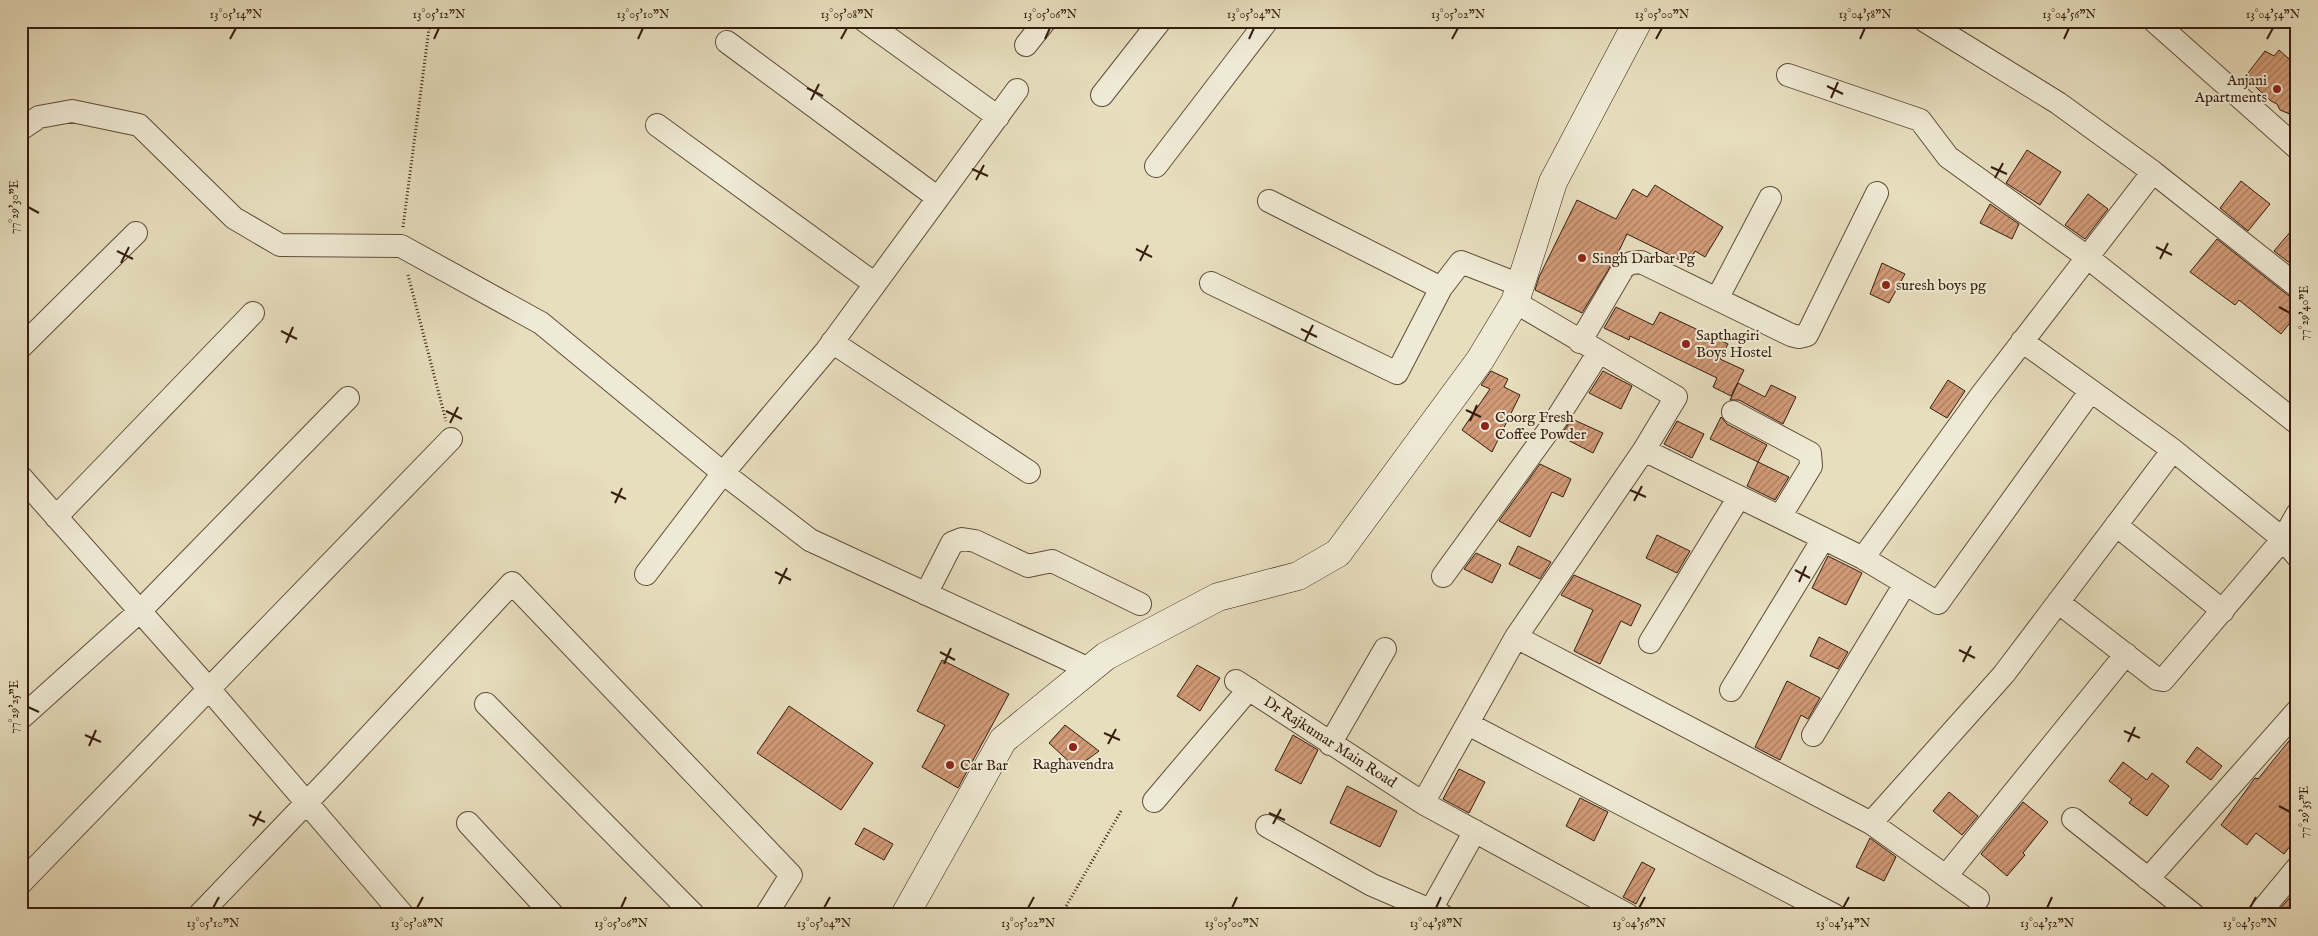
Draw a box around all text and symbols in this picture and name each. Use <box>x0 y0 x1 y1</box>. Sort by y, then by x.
text: 13°05'14"N <box>209 7 263 22</box>
text: 13°05'12"N <box>413 7 466 22</box>
text: 13°05'10"N <box>617 7 670 22</box>
text: 13°05'08"N <box>820 7 874 22</box>
text: 13°05'06"N <box>1023 7 1077 22</box>
text: 13°05'04"N <box>1227 7 1282 22</box>
text: 13°05'02"N <box>1431 7 1486 22</box>
text: 13°05'00"N <box>1635 7 1690 22</box>
text: 13°04'58"N <box>1838 7 1892 22</box>
text: 13°04'56"N <box>2042 7 2096 22</box>
text: 13°04'54"N <box>2246 7 2301 22</box>
place label: Anjani Apartments <box>2194 71 2267 107</box>
marker: Anjani Apartments <box>2271 83 2283 95</box>
text: 77°29'30"E <box>7 180 22 234</box>
place label: Singh Darbar Pg <box>1592 249 1696 268</box>
marker: Singh Darbar Pg <box>1576 252 1588 264</box>
place label: suresh boys pg <box>1896 276 1987 295</box>
marker: suresh boys pg <box>1880 279 1892 291</box>
text: 77°29'40"E <box>2297 285 2312 341</box>
place label: Sapthagiri Boys Hostel <box>1696 326 1773 362</box>
marker: Sapthagiri Boys Hostel <box>1680 338 1692 350</box>
place label: Coorg Fresh Coffee Powder <box>1495 408 1587 444</box>
marker: Coorg Fresh Coffee Powder <box>1479 420 1491 432</box>
text: 77°29'25"E <box>7 680 22 734</box>
street label: Dr Rajkumar Main Road <box>1260 692 1401 793</box>
marker: Raghavendra <box>1067 741 1079 753</box>
place label: Raghavendra <box>1032 755 1114 774</box>
place label: Car Bar <box>960 756 1008 775</box>
marker: Car Bar <box>944 759 956 771</box>
text: 77°29'35"E <box>2297 786 2312 838</box>
text: 13°05'10"N <box>187 916 240 931</box>
text: 13°05'08"N <box>390 916 444 931</box>
text: 13°05'06"N <box>594 916 648 931</box>
text: 13°05'04"N <box>797 916 852 931</box>
text: 13°05'02"N <box>1001 916 1056 931</box>
text: 13°05'00"N <box>1205 916 1260 931</box>
text: 13°04'58"N <box>1409 916 1463 931</box>
text: 13°04'56"N <box>1612 916 1666 931</box>
text: 13°04'54"N <box>1816 916 1871 931</box>
text: 13°04'52"N <box>2020 916 2075 931</box>
text: 13°04'50"N <box>2223 916 2278 931</box>

